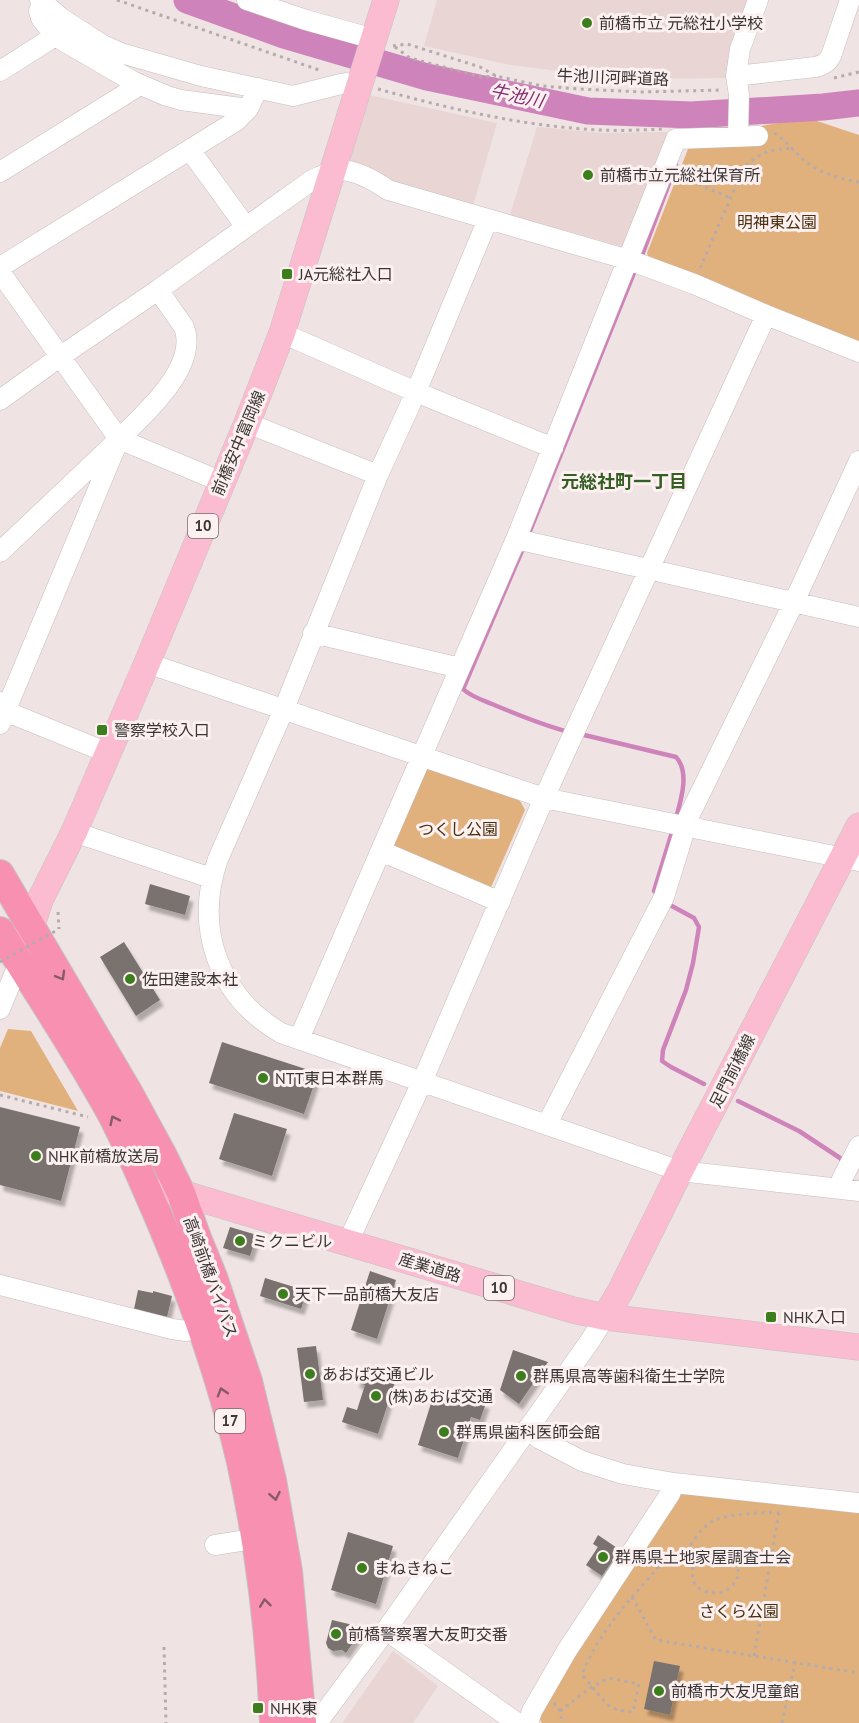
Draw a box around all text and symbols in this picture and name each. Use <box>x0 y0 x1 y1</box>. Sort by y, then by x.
place label: 前橋市立 元総社小学校 <box>599 13 763 33</box>
marker: 前橋市立 元総社小学校 <box>580 16 594 30</box>
street label: 牛池川河畔道路 <box>557 65 669 89</box>
water label: 牛池川 <box>488 79 548 113</box>
place label: 前橋市立元総社保育所 <box>600 165 760 185</box>
marker: 前橋市立元総社保育所 <box>581 168 595 182</box>
park label: 明神東公園 <box>737 212 817 232</box>
place label: JA元総社入口 <box>298 264 393 284</box>
marker: JA元総社入口 <box>280 267 294 281</box>
street label: 前橋安中富岡線 <box>207 388 269 498</box>
district label: 元総社町一丁目 <box>561 470 687 493</box>
road number: 10 <box>188 514 218 538</box>
place label: 警察学校入口 <box>114 720 210 740</box>
marker: 警察学校入口 <box>95 723 109 737</box>
park label: つくし公園 <box>418 819 498 839</box>
place label: 佐田建設本社 <box>142 969 238 989</box>
one-way arrow <box>53 970 65 980</box>
marker: 佐田建設本社 <box>123 972 137 986</box>
street label: 足門前橋線 <box>705 1031 759 1111</box>
place label: NTT東日本群馬 <box>275 1068 384 1088</box>
marker: NTT東日本群馬 <box>256 1071 270 1085</box>
one-way arrow <box>110 1116 121 1127</box>
place label: NHK前橋放送局 <box>48 1146 159 1166</box>
marker: NHK前橋放送局 <box>29 1149 43 1163</box>
street label: 高崎前橋バイパス <box>180 1214 242 1340</box>
place label: ミクニビル <box>252 1231 332 1251</box>
marker: ミクニビル <box>233 1234 247 1248</box>
street label: 産業道路 <box>396 1248 464 1286</box>
road number: 10 <box>484 1276 514 1300</box>
place label: 天下一品前橋大友店 <box>295 1284 439 1304</box>
marker: 天下一品前橋大友店 <box>276 1287 290 1301</box>
place label: NHK入口 <box>783 1307 846 1327</box>
marker: NHK入口 <box>764 1310 778 1324</box>
place label: あおば交通ビル <box>322 1364 434 1384</box>
place label: 群馬県高等歯科衛生士学院 <box>533 1366 725 1386</box>
marker: あおば交通ビル <box>303 1367 317 1381</box>
marker: 群馬県高等歯科衛生士学院 <box>514 1369 528 1383</box>
place label: (株)あおば交通 <box>388 1386 493 1406</box>
one-way arrow <box>217 1387 229 1398</box>
marker: (株)あおば交通 <box>369 1389 383 1403</box>
road number: 17 <box>215 1409 245 1433</box>
place label: 群馬県歯科医師会館 <box>456 1422 600 1442</box>
marker: 群馬県歯科医師会館 <box>437 1425 451 1439</box>
one-way arrow <box>268 1490 281 1500</box>
place label: 群馬県土地家屋調査士会 <box>615 1547 791 1567</box>
marker: 群馬県土地家屋調査士会 <box>596 1550 610 1564</box>
place label: まねきねこ <box>374 1558 454 1578</box>
marker: まねきねこ <box>355 1561 369 1575</box>
one-way arrow <box>259 1598 272 1608</box>
park label: さくら公園 <box>699 1601 779 1621</box>
place label: 前橋警察署大友町交番 <box>348 1624 508 1644</box>
marker: 前橋警察署大友町交番 <box>329 1627 343 1641</box>
place label: 前橋市大友児童館 <box>671 1681 799 1701</box>
marker: 前橋市大友児童館 <box>652 1684 666 1698</box>
place label: NHK東 <box>270 1698 317 1718</box>
marker: NHK東 <box>251 1701 265 1715</box>

